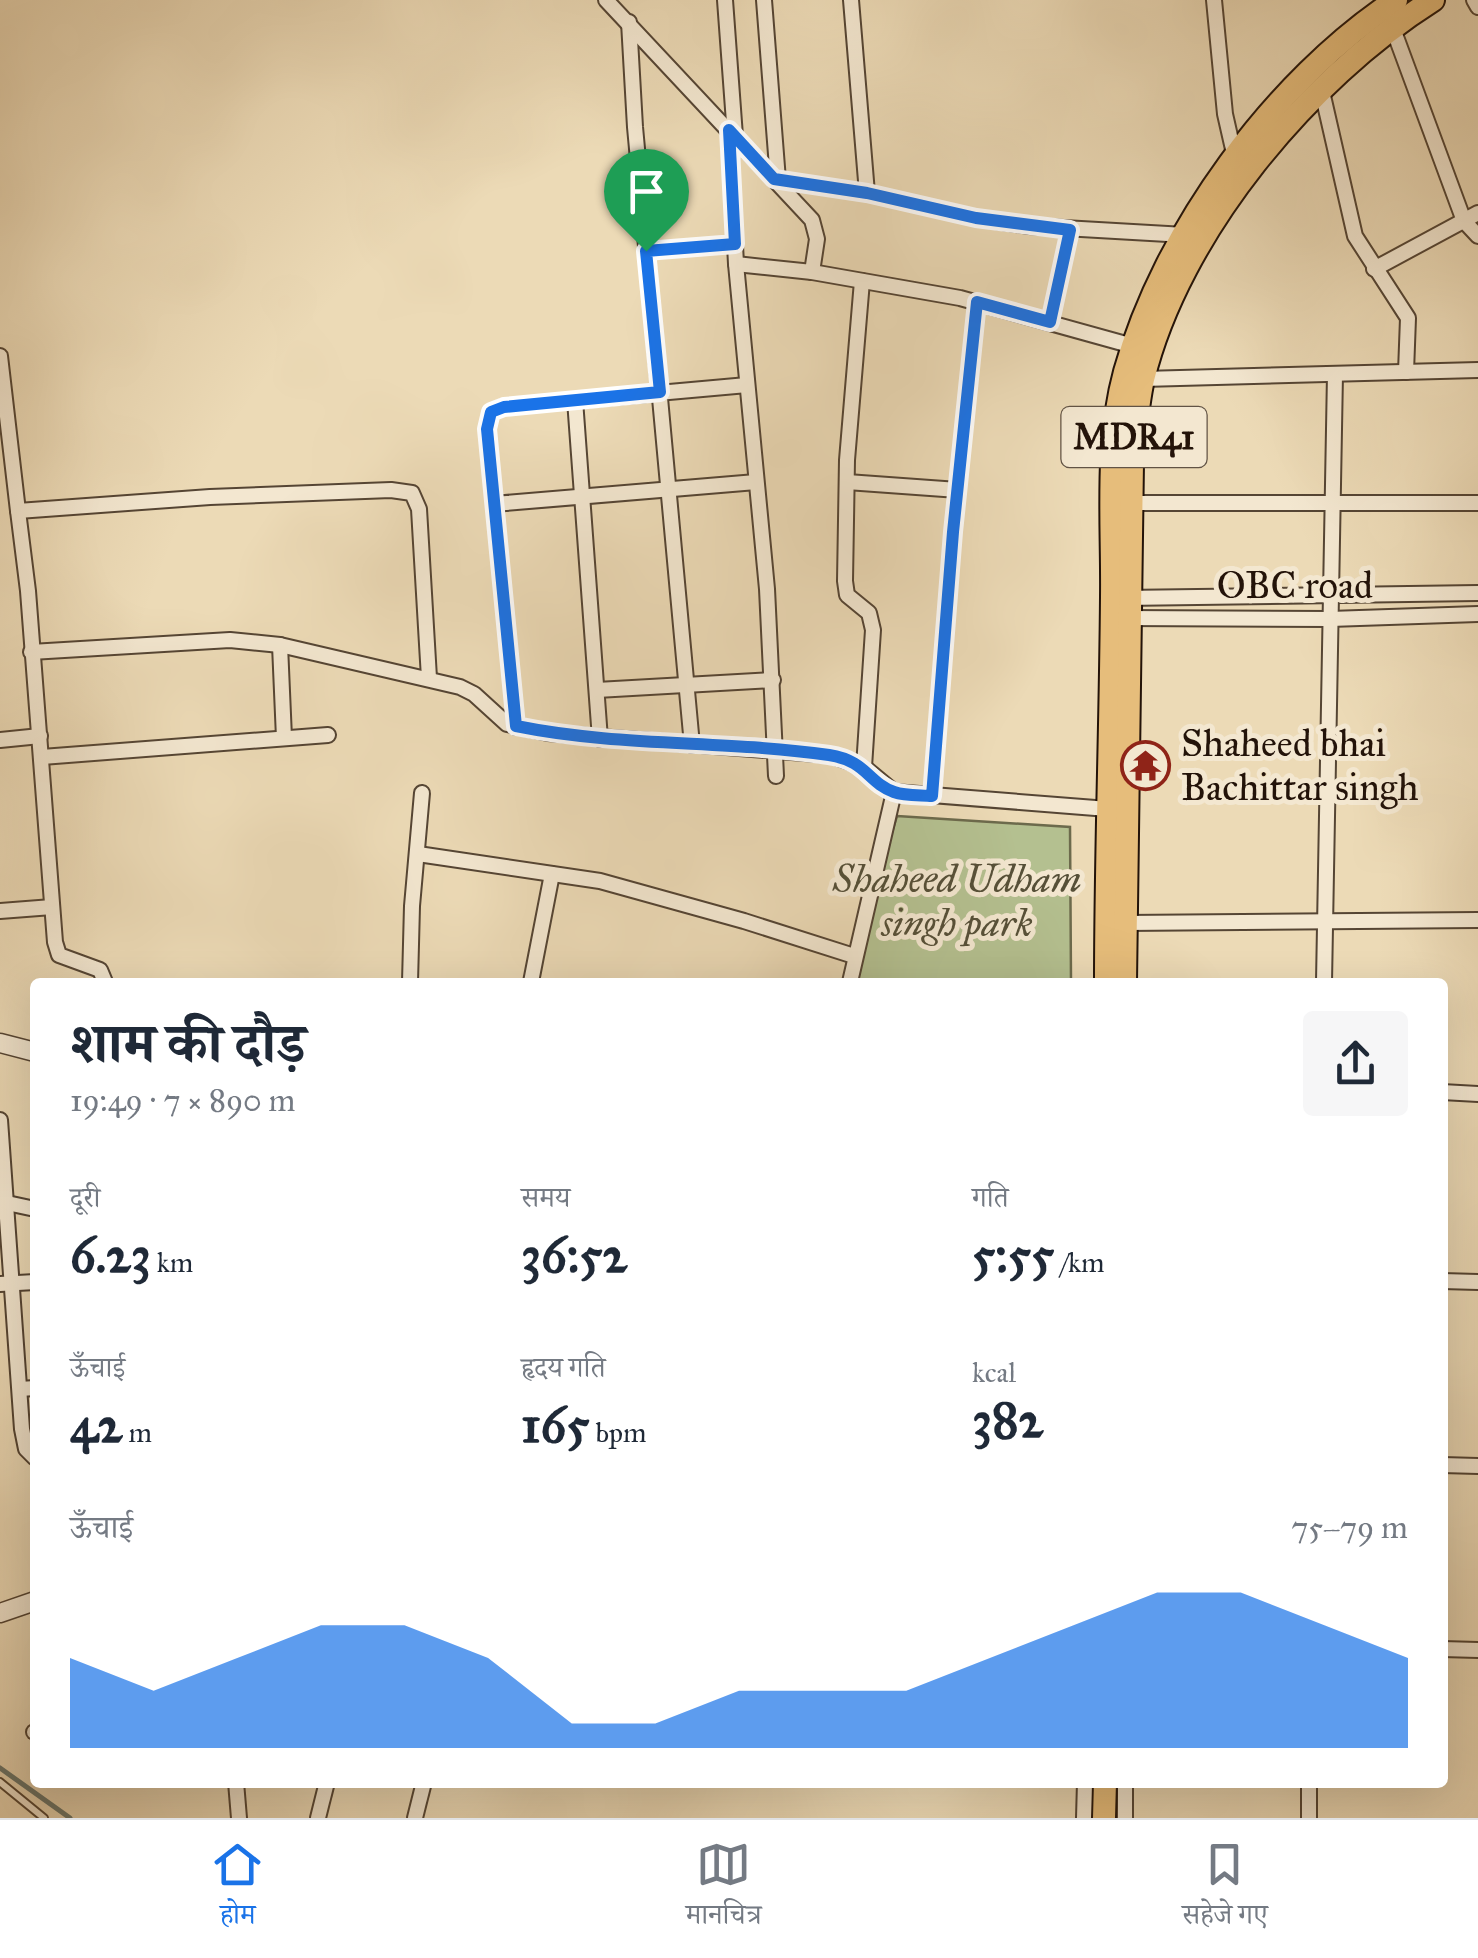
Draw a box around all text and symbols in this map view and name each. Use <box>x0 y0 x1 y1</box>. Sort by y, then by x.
pin <box>604 149 689 252</box>
icon: arrive <box>619 164 674 219</box>
road number: MDR41 <box>1062 407 1206 467</box>
street label: OBC road <box>1217 562 1373 608</box>
place label: Shaheed bhai Bachittar singh <box>1181 720 1419 810</box>
temple icon: Shaheed bhai Bachittar singh <box>1120 739 1172 791</box>
park label: Shaheed Udham singh park <box>832 856 1081 947</box>
text: शाम की दौड़ <box>70 1010 306 1077</box>
button: share <box>1303 1011 1408 1116</box>
text: 19:49 · 7 × 890 m <box>70 1081 295 1120</box>
text: दूरी <box>70 1180 100 1215</box>
text: समय <box>521 1180 570 1215</box>
text: गति <box>972 1180 1009 1215</box>
text: 6.23 <box>70 1225 151 1286</box>
text: 36:52 <box>521 1225 627 1286</box>
text: 5:55 <box>972 1225 1054 1286</box>
text: km <box>151 1245 193 1280</box>
text: /km <box>1054 1245 1104 1280</box>
text: ऊँचाई <box>70 1350 125 1385</box>
text: हृदय गति <box>521 1350 606 1385</box>
text: kcal <box>972 1355 1016 1390</box>
text: 382 <box>972 1390 1043 1451</box>
text: 42 <box>70 1395 123 1456</box>
text: 165 <box>521 1395 589 1456</box>
text: m <box>123 1415 152 1450</box>
text: bpm <box>589 1415 647 1450</box>
text: ऊँचाई <box>70 1508 133 1547</box>
text: 75–79 m <box>1291 1508 1408 1547</box>
tab: होम <box>210 1837 265 1942</box>
tab: मानचित्र <box>686 1837 762 1942</box>
tab: सहेजे गए <box>1182 1837 1268 1942</box>

